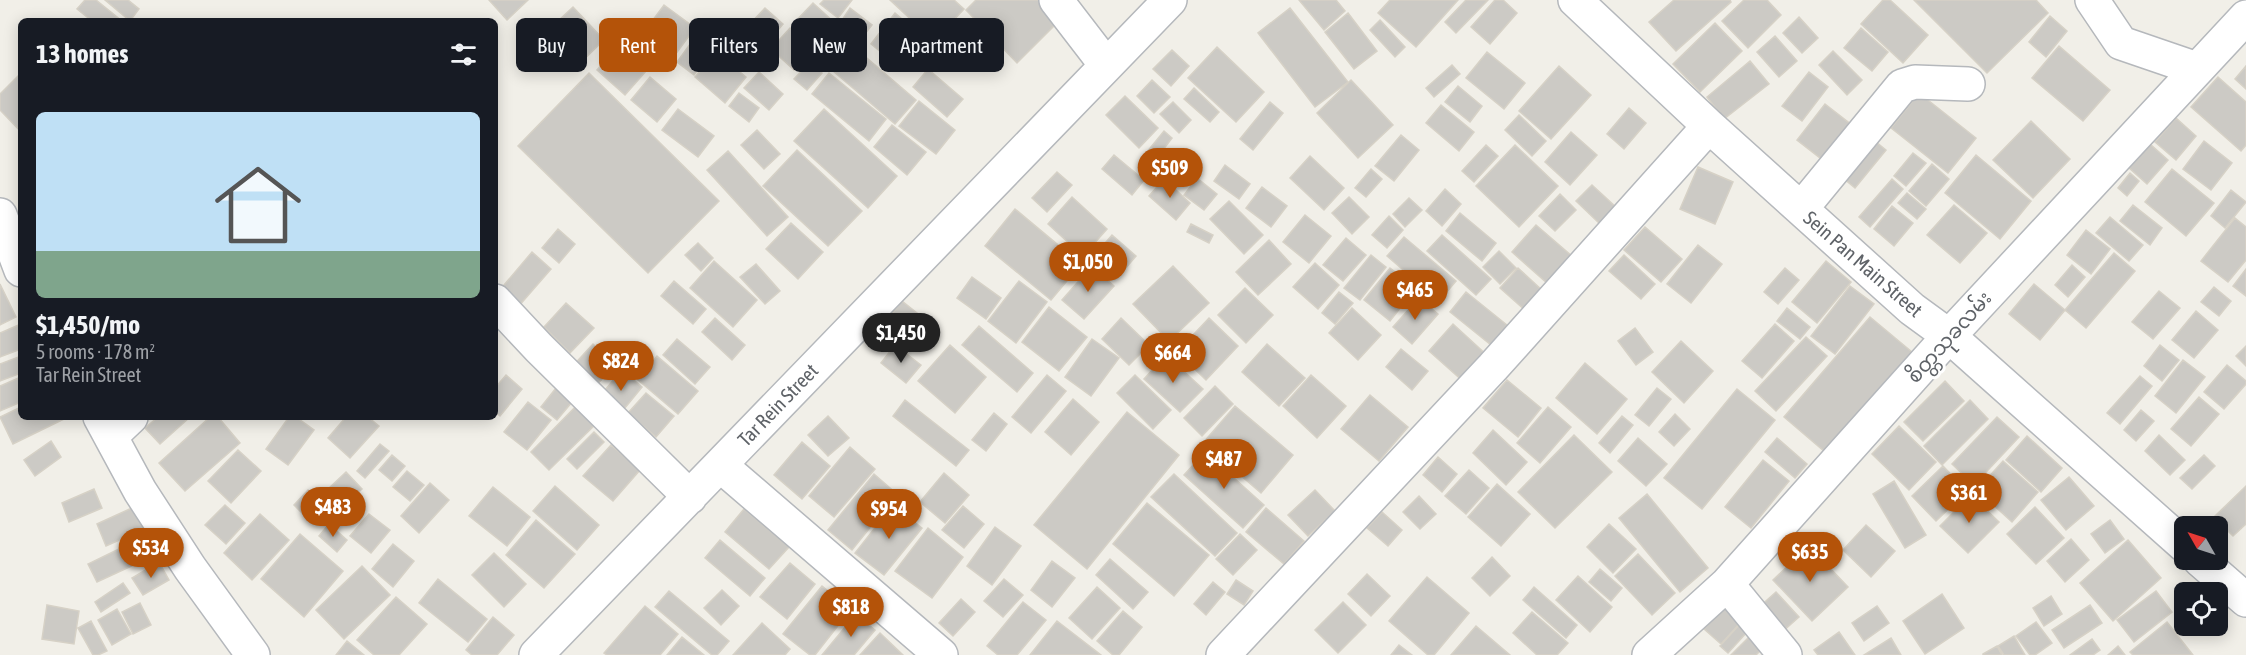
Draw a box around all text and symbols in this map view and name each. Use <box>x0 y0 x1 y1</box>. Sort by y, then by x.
chip: Buy <box>516 18 587 72</box>
chip: Rent <box>599 18 677 72</box>
chip: Filters <box>689 18 779 72</box>
chip: New <box>791 18 867 72</box>
chip: Apartment <box>879 18 1004 72</box>
icon: filters <box>447 38 480 71</box>
text: 13 homes <box>36 39 129 69</box>
pin: $509 <box>1134 148 1206 199</box>
icon: home <box>204 151 312 259</box>
text: $509 <box>1152 156 1188 179</box>
street label: Sein Pan Main Street <box>1799 206 1927 321</box>
pin: $1,050 <box>1039 242 1137 293</box>
text: $1,050 <box>1063 250 1113 273</box>
pin: $465 <box>1379 270 1451 321</box>
text: $465 <box>1397 278 1433 301</box>
street label: စိတ္တသုခလမ်း <box>1900 285 2000 391</box>
text: $1,450/mo <box>36 310 140 340</box>
pin: $1,450 <box>852 313 950 364</box>
text: $1,450 <box>876 321 926 344</box>
pin: $664 <box>1137 333 1209 384</box>
text: 5 rooms · 178 m² <box>36 340 155 363</box>
pin: $824 <box>585 341 657 392</box>
text: $664 <box>1155 341 1191 364</box>
text: $824 <box>603 349 639 372</box>
street label: Tar Rein Street <box>733 359 823 451</box>
text: Tar Rein Street <box>36 363 141 386</box>
pin: $487 <box>1188 439 1260 490</box>
text: $487 <box>1206 447 1242 470</box>
pin: $361 <box>1933 473 2005 524</box>
text: $361 <box>1951 481 1987 504</box>
pin: $483 <box>297 487 369 538</box>
pin: $954 <box>853 489 925 540</box>
text: $483 <box>315 495 351 518</box>
text: $954 <box>871 497 907 520</box>
north arrow <box>2174 516 2228 570</box>
map controls <box>2174 516 2228 636</box>
pin: $534 <box>115 528 187 579</box>
pin: $635 <box>1774 532 1846 583</box>
text: $534 <box>133 536 169 559</box>
text: $635 <box>1792 540 1828 563</box>
button: locate <box>2174 582 2228 636</box>
pin: $818 <box>815 587 887 638</box>
text: $818 <box>833 595 869 618</box>

